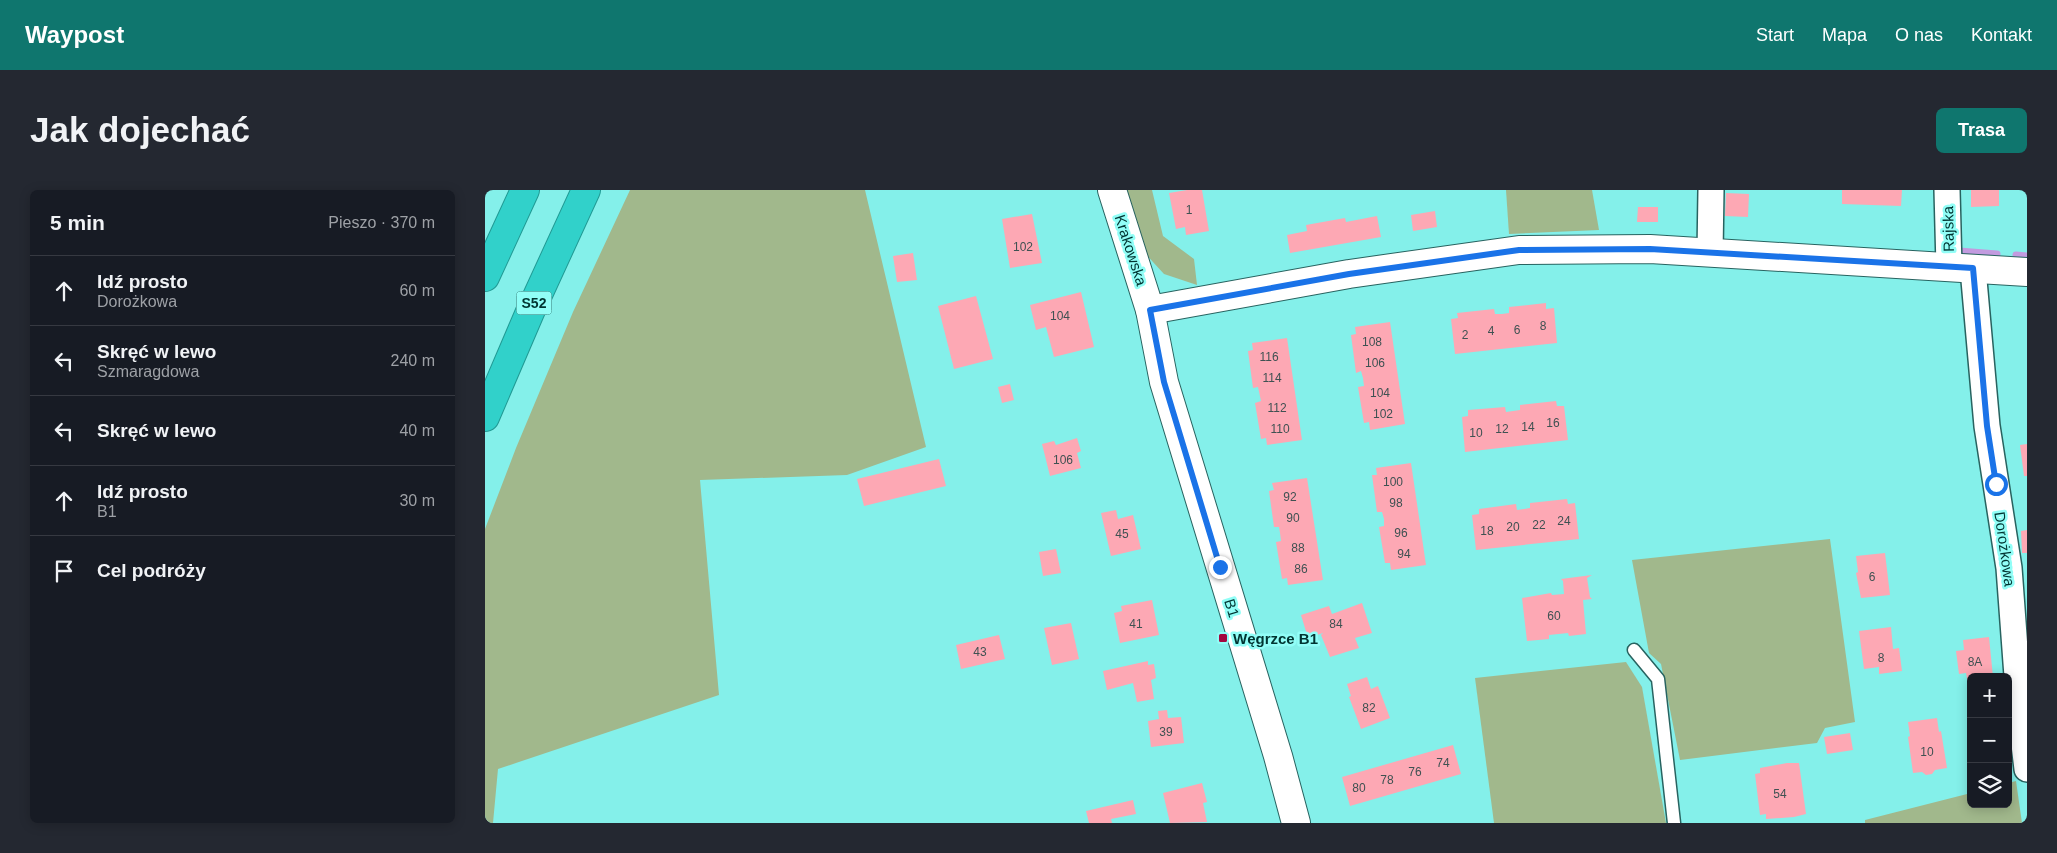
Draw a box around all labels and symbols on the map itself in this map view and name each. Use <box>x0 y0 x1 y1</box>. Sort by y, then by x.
house number: 1 <box>1186 203 1193 217</box>
street label: Rajska <box>1939 205 1957 252</box>
street label: Krakowska <box>1112 212 1151 288</box>
house number: 102 <box>1013 240 1033 254</box>
road number: S52 <box>517 292 551 315</box>
house number: 104 <box>1050 309 1070 323</box>
house number: 8 <box>1540 319 1547 333</box>
house number: 6 <box>1514 323 1521 337</box>
house number: 4 <box>1488 324 1495 338</box>
house number: 2 <box>1462 328 1469 342</box>
house number: 108 <box>1362 335 1382 349</box>
house number: 116 <box>1259 350 1279 364</box>
house number: 106 <box>1365 356 1385 370</box>
house number: 114 <box>1262 371 1282 385</box>
house number: 104 <box>1370 386 1390 400</box>
house number: 112 <box>1267 401 1287 415</box>
house number: 102 <box>1373 407 1393 421</box>
house number: 16 <box>1546 416 1560 430</box>
house number: 14 <box>1521 420 1535 434</box>
house number: 110 <box>1270 422 1290 436</box>
house number: 12 <box>1495 422 1509 436</box>
house number: 10 <box>1469 426 1483 440</box>
house number: 106 <box>1053 453 1073 467</box>
route start <box>1985 473 2008 496</box>
house number: 100 <box>1383 475 1403 489</box>
house number: 92 <box>1283 490 1297 504</box>
house number: 98 <box>1389 496 1403 510</box>
house number: 90 <box>1286 511 1300 525</box>
street label: Dorożkowa <box>1991 511 2019 588</box>
house number: 24 <box>1557 514 1571 528</box>
house number: 22 <box>1532 518 1546 532</box>
house number: 20 <box>1506 520 1520 534</box>
house number: 18 <box>1480 524 1494 538</box>
house number: 96 <box>1394 526 1408 540</box>
house number: 45 <box>1115 527 1129 541</box>
house number: 88 <box>1291 541 1305 555</box>
house number: 94 <box>1397 547 1411 561</box>
route end <box>1209 556 1232 579</box>
house number: 86 <box>1294 562 1308 576</box>
house number: 6 <box>1869 570 1876 584</box>
street label: B1 <box>1221 597 1243 619</box>
house number: 60 <box>1547 609 1561 623</box>
house number: 41 <box>1129 617 1143 631</box>
house number: 84 <box>1329 617 1343 631</box>
place label: Węgrzce B1 <box>1233 630 1318 647</box>
marker: Węgrzce B1 <box>1217 632 1229 644</box>
house number: 43 <box>973 645 987 659</box>
house number: 8 <box>1878 651 1885 665</box>
house number: 8A <box>1968 655 1982 669</box>
house number: 82 <box>1362 701 1376 715</box>
house number: 39 <box>1159 725 1173 739</box>
house number: 10 <box>1920 745 1934 759</box>
house number: 74 <box>1436 756 1450 770</box>
house number: 76 <box>1408 765 1422 779</box>
house number: 78 <box>1380 773 1394 787</box>
house number: 80 <box>1352 781 1366 795</box>
house number: 54 <box>1773 787 1787 801</box>

